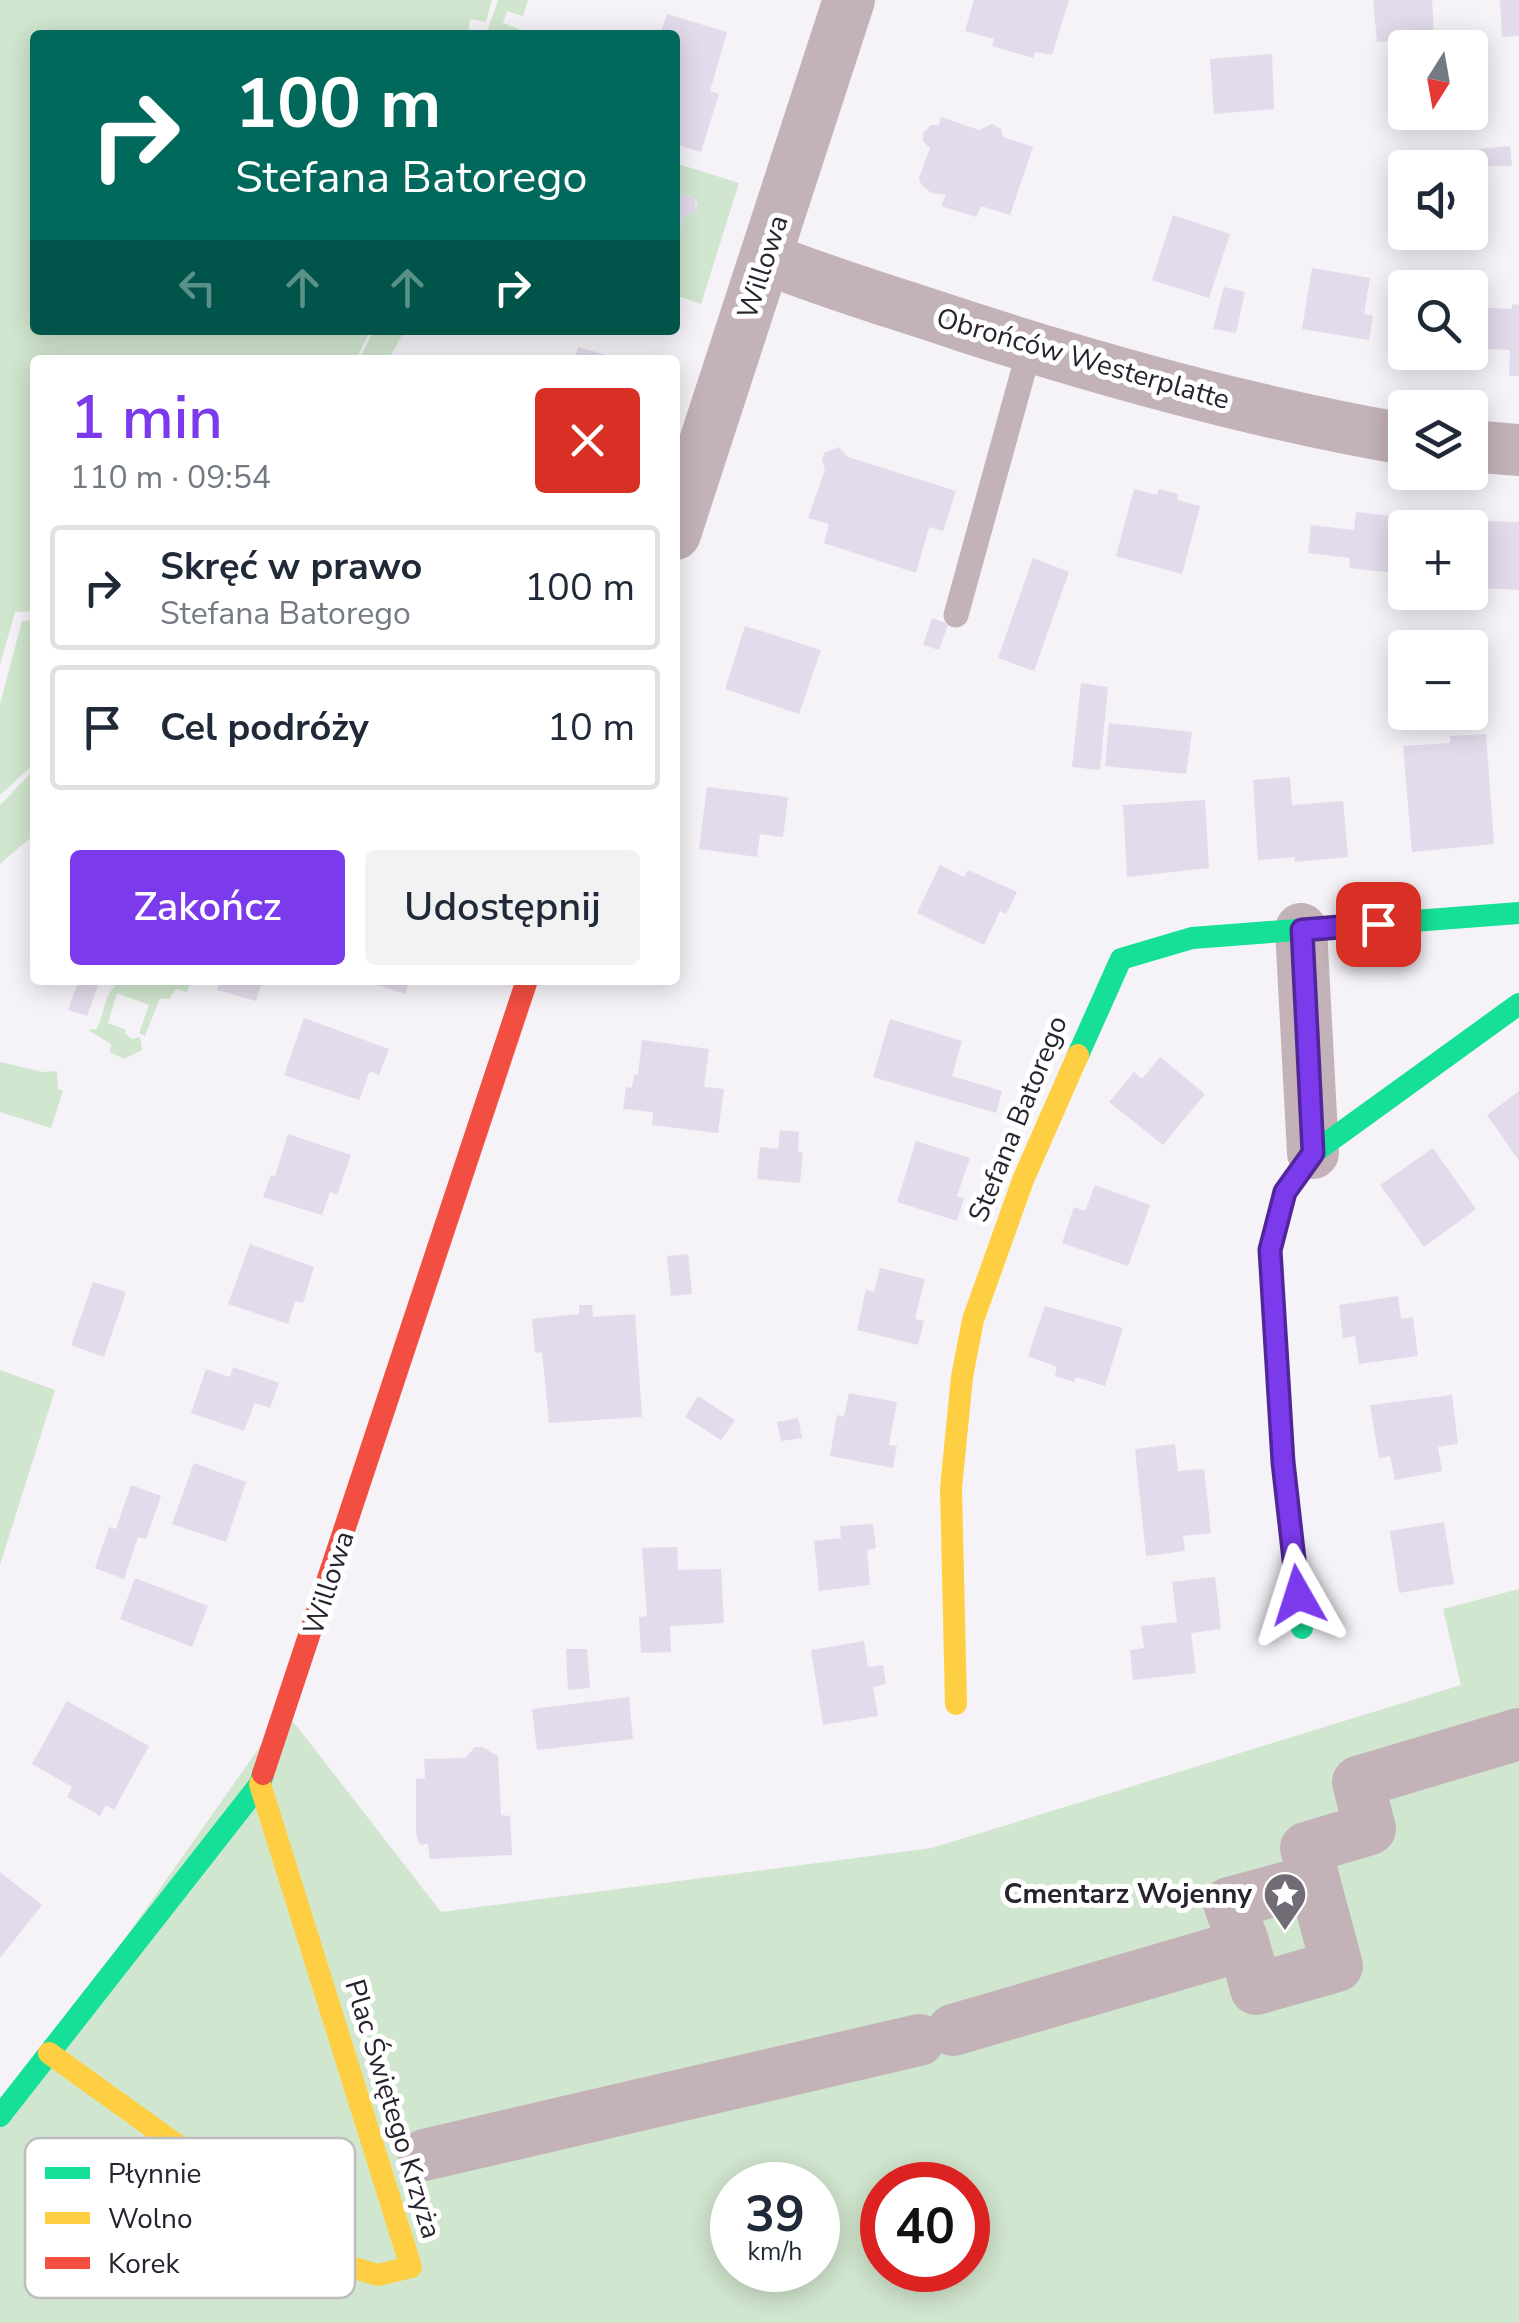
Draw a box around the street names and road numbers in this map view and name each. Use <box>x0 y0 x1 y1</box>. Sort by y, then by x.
street label: Willowa <box>728 210 798 324</box>
street label: Obrońców Westerplatte <box>932 299 1234 419</box>
street label: Stefana Batorego <box>959 1010 1077 1228</box>
street label: Willowa <box>294 1526 364 1640</box>
street label: Plac Świętego Krzyża <box>336 1975 450 2243</box>

